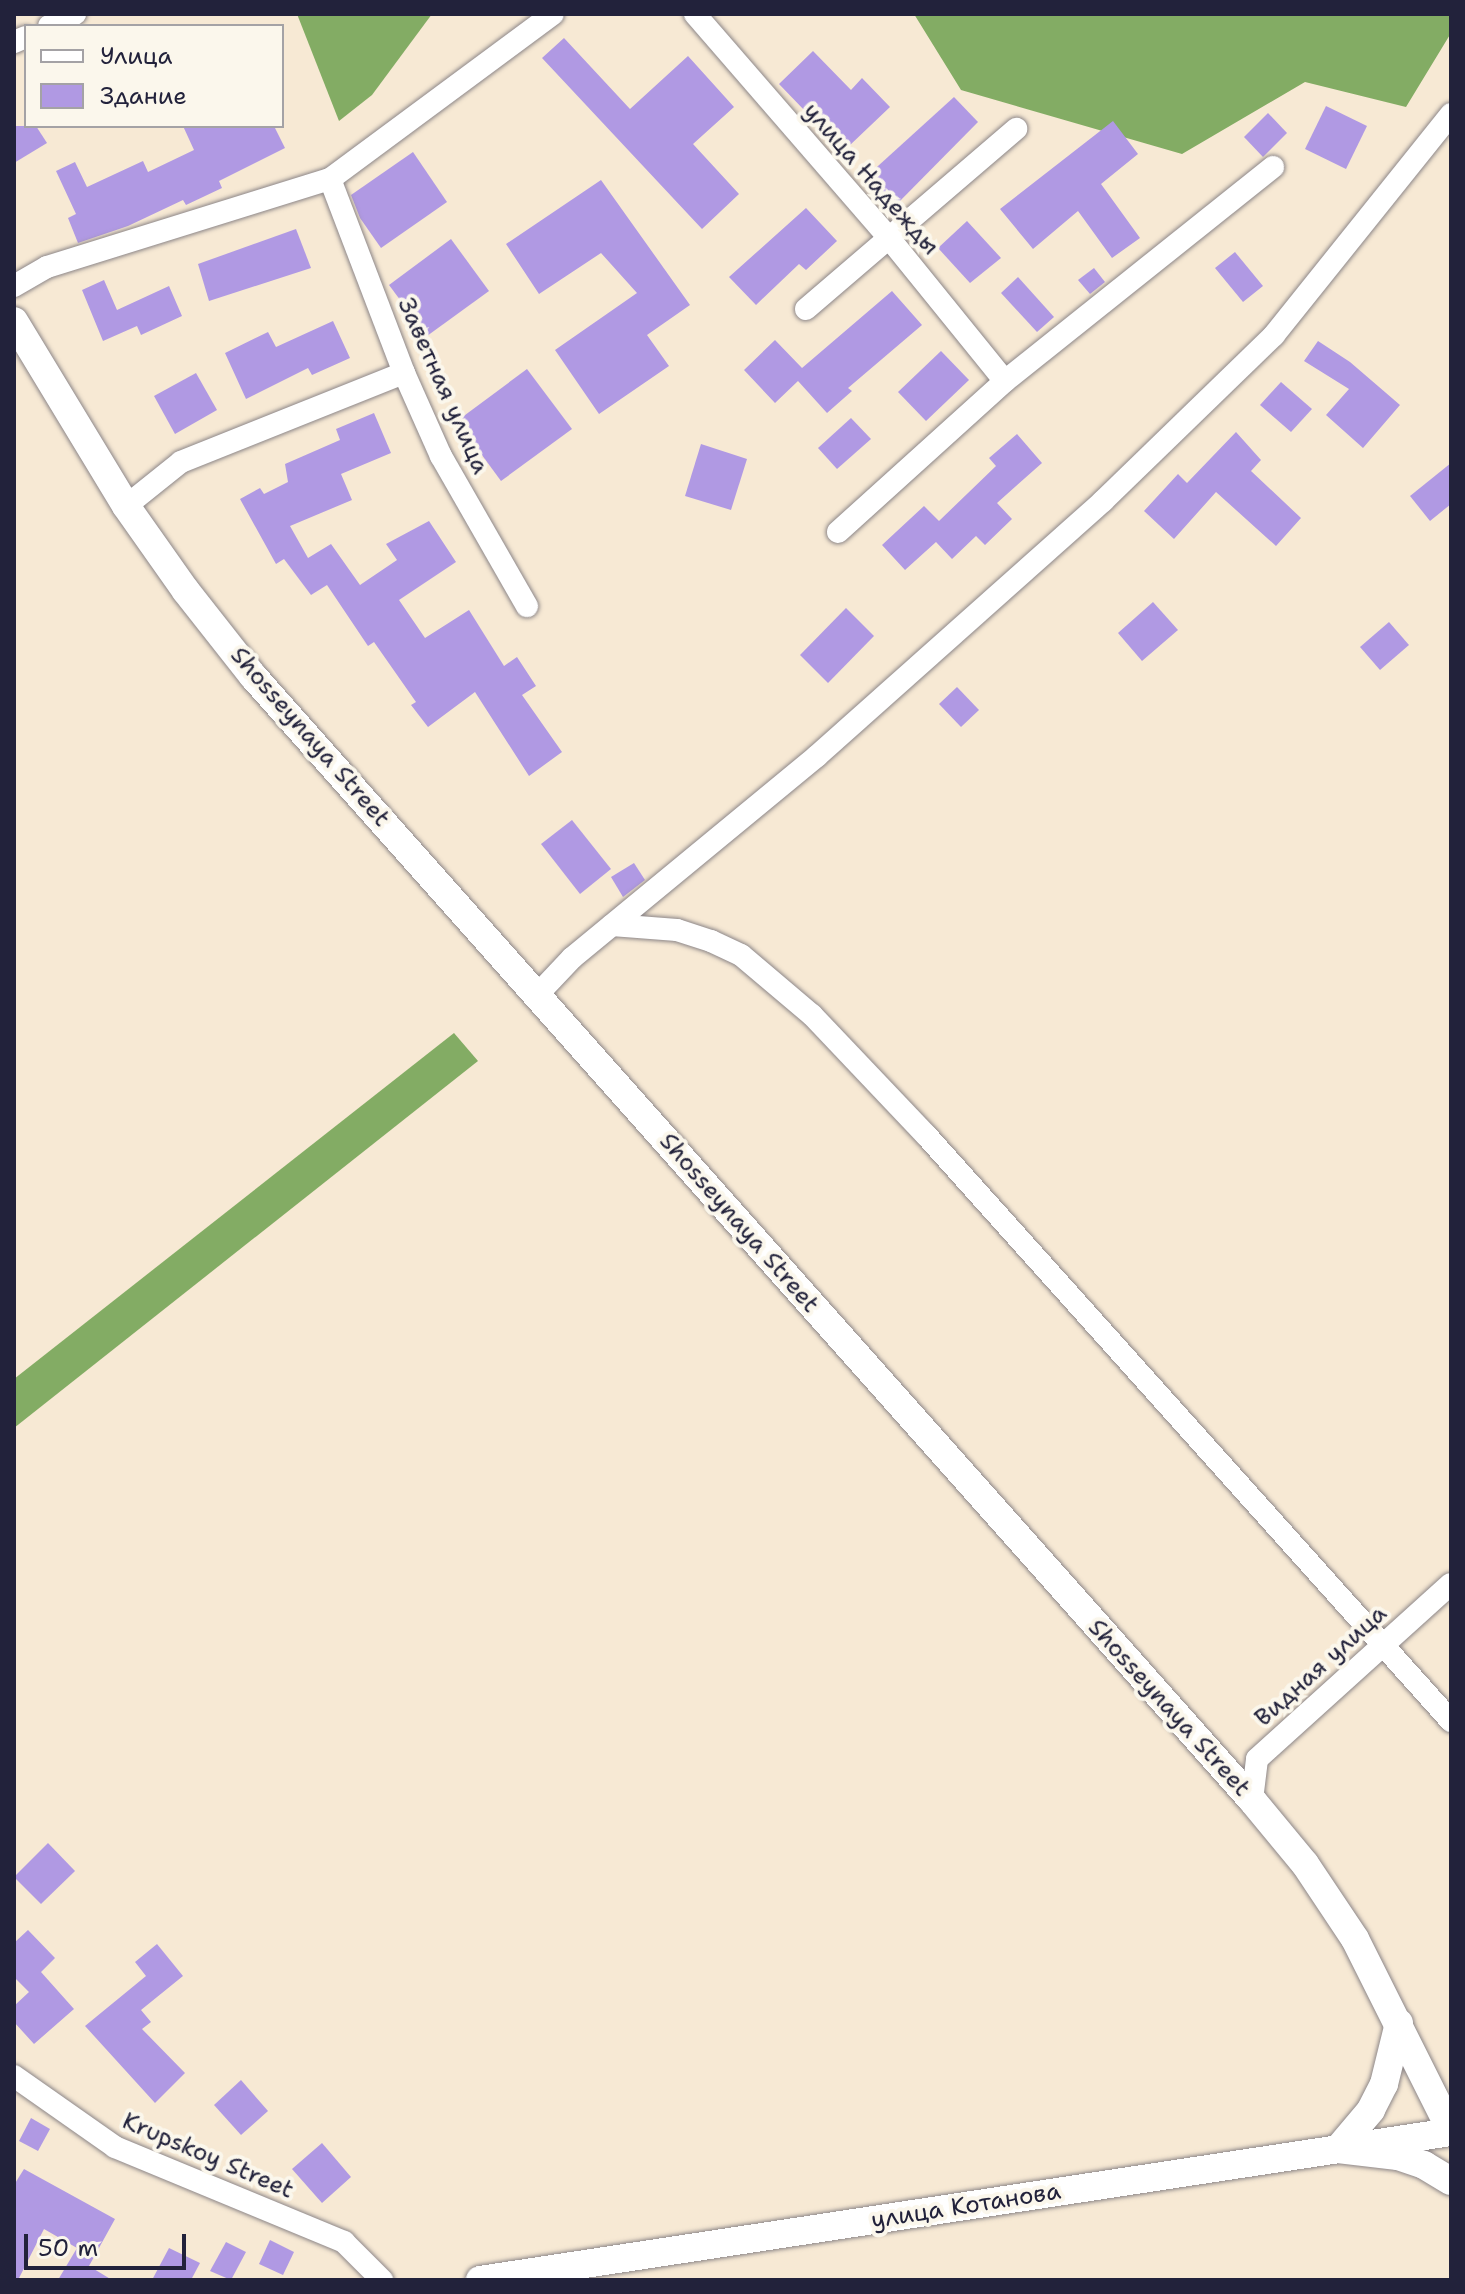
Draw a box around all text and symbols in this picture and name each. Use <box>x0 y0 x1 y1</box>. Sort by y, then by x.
legend <box>24 24 284 128</box>
text: Улица <box>100 40 173 72</box>
text: Здание <box>100 80 187 112</box>
street label: улица Надежды <box>797 97 945 261</box>
street label: Заветная улица <box>391 293 495 479</box>
street label: Shosseynaya Street <box>224 641 396 833</box>
street label: Shosseynaya Street <box>653 1127 825 1319</box>
street label: Видная улица <box>1249 1599 1393 1733</box>
street label: Shosseynaya Street <box>1082 1614 1256 1802</box>
street label: Krupskoy Street <box>118 2107 298 2205</box>
street label: улица Котанова <box>869 2177 1063 2235</box>
scale bar <box>28 2218 190 2268</box>
text: 50 m <box>38 2232 98 2264</box>

